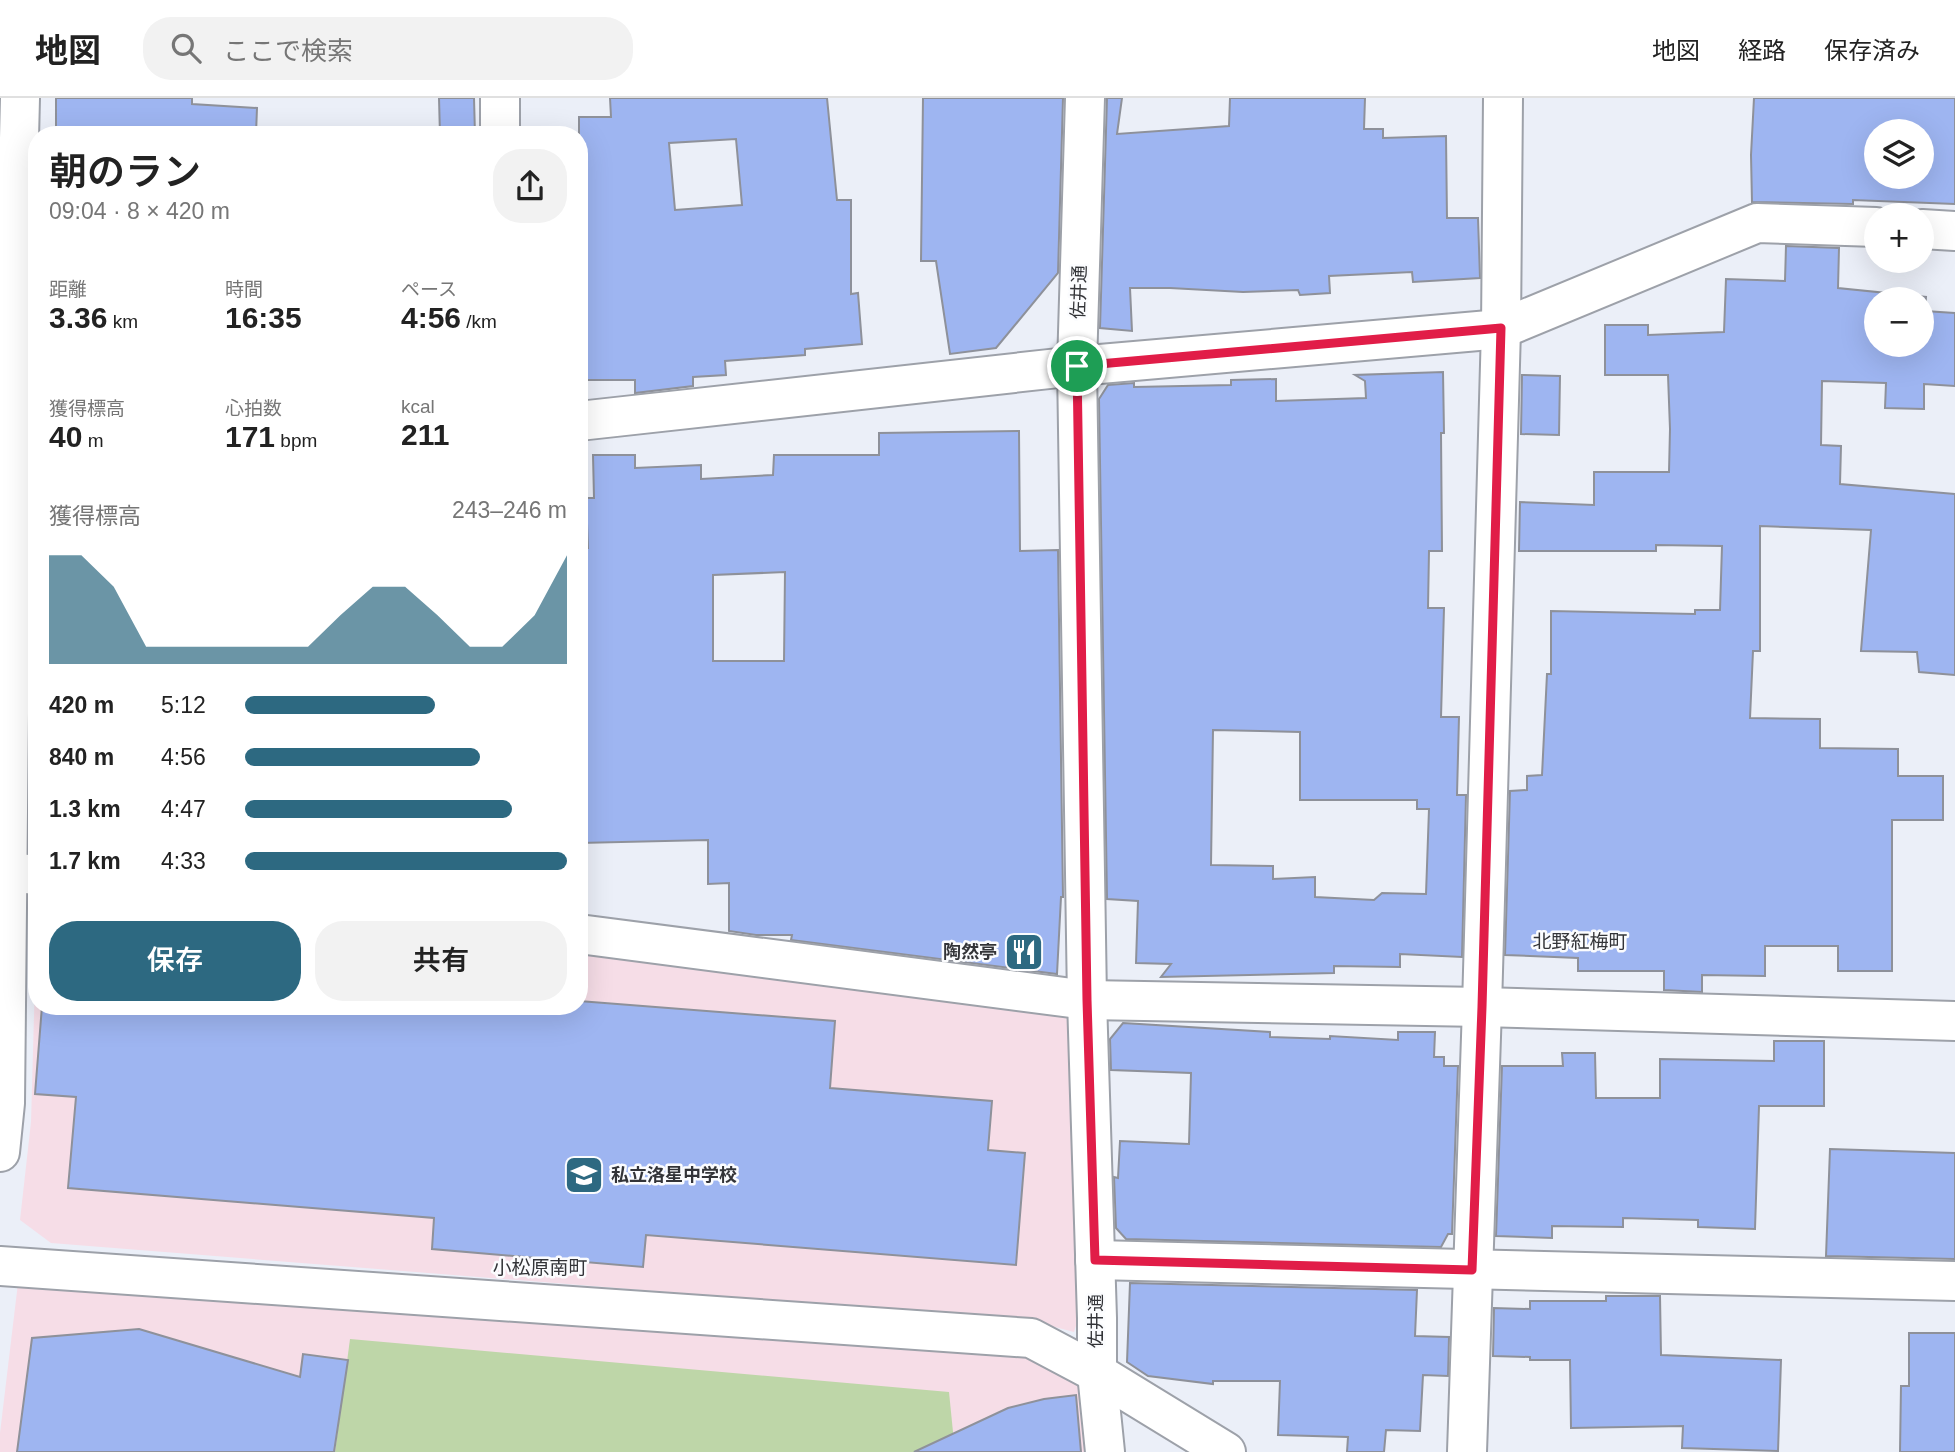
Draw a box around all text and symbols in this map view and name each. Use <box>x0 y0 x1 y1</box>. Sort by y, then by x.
search box <box>143 17 633 80</box>
icon: search <box>167 29 205 67</box>
text: 地図 <box>35 32 101 69</box>
text: ここで検索 <box>223 36 353 66</box>
text: 地図 <box>1652 37 1700 64</box>
text: 経路 <box>1738 37 1786 64</box>
text: 保存済み <box>1824 37 1920 64</box>
map controls <box>1864 119 1934 357</box>
button: layers <box>1864 119 1934 189</box>
button: share <box>493 149 567 223</box>
text: 朝のラン <box>49 151 201 193</box>
text: 09:04 · 8 × 420 m <box>49 198 230 224</box>
button: + <box>1864 203 1934 273</box>
street label: 佐井通 <box>1068 265 1090 319</box>
text: 距離 <box>49 279 87 300</box>
text: 時間 <box>225 279 263 300</box>
text: ペース <box>401 279 457 300</box>
button: − <box>1864 287 1934 357</box>
text: 3.36 <box>49 301 107 334</box>
text: 16:35 <box>225 301 302 334</box>
text: 4:56 <box>401 301 461 334</box>
text: km <box>107 311 138 332</box>
text: /km <box>461 311 497 332</box>
pin <box>1047 336 1107 396</box>
icon: arrive <box>1058 347 1096 385</box>
text: kcal <box>401 396 435 417</box>
text: 獲得標高 <box>49 398 125 419</box>
text: 心拍数 <box>225 398 282 419</box>
text: 211 <box>401 418 449 451</box>
text: 40 <box>49 420 82 453</box>
text: 171 <box>225 420 275 453</box>
text: m <box>82 430 103 451</box>
text: bpm <box>275 430 317 451</box>
text: 243–246 m <box>452 497 567 523</box>
text: 獲得標高 <box>49 503 141 529</box>
text: 420 m <box>49 692 114 718</box>
text: 5:12 <box>161 692 206 718</box>
text: 840 m <box>49 744 114 770</box>
text: 4:56 <box>161 744 206 770</box>
text: 1.3 km <box>49 796 121 822</box>
text: 4:47 <box>161 796 206 822</box>
text: 1.7 km <box>49 848 121 874</box>
text: 4:33 <box>161 848 206 874</box>
button: 保存 <box>49 921 301 1001</box>
button: 共有 <box>315 921 567 1001</box>
restaurant icon: 陶然亭 <box>1003 931 1045 973</box>
district label: 北野紅梅町 <box>1532 931 1628 952</box>
place label: 陶然亭 <box>943 942 997 962</box>
school or university icon: 私立洛星中学校 <box>563 1154 605 1196</box>
place label: 私立洛星中学校 <box>611 1165 737 1185</box>
district label: 小松原南町 <box>492 1257 588 1278</box>
street label: 佐井通 <box>1086 1294 1106 1348</box>

